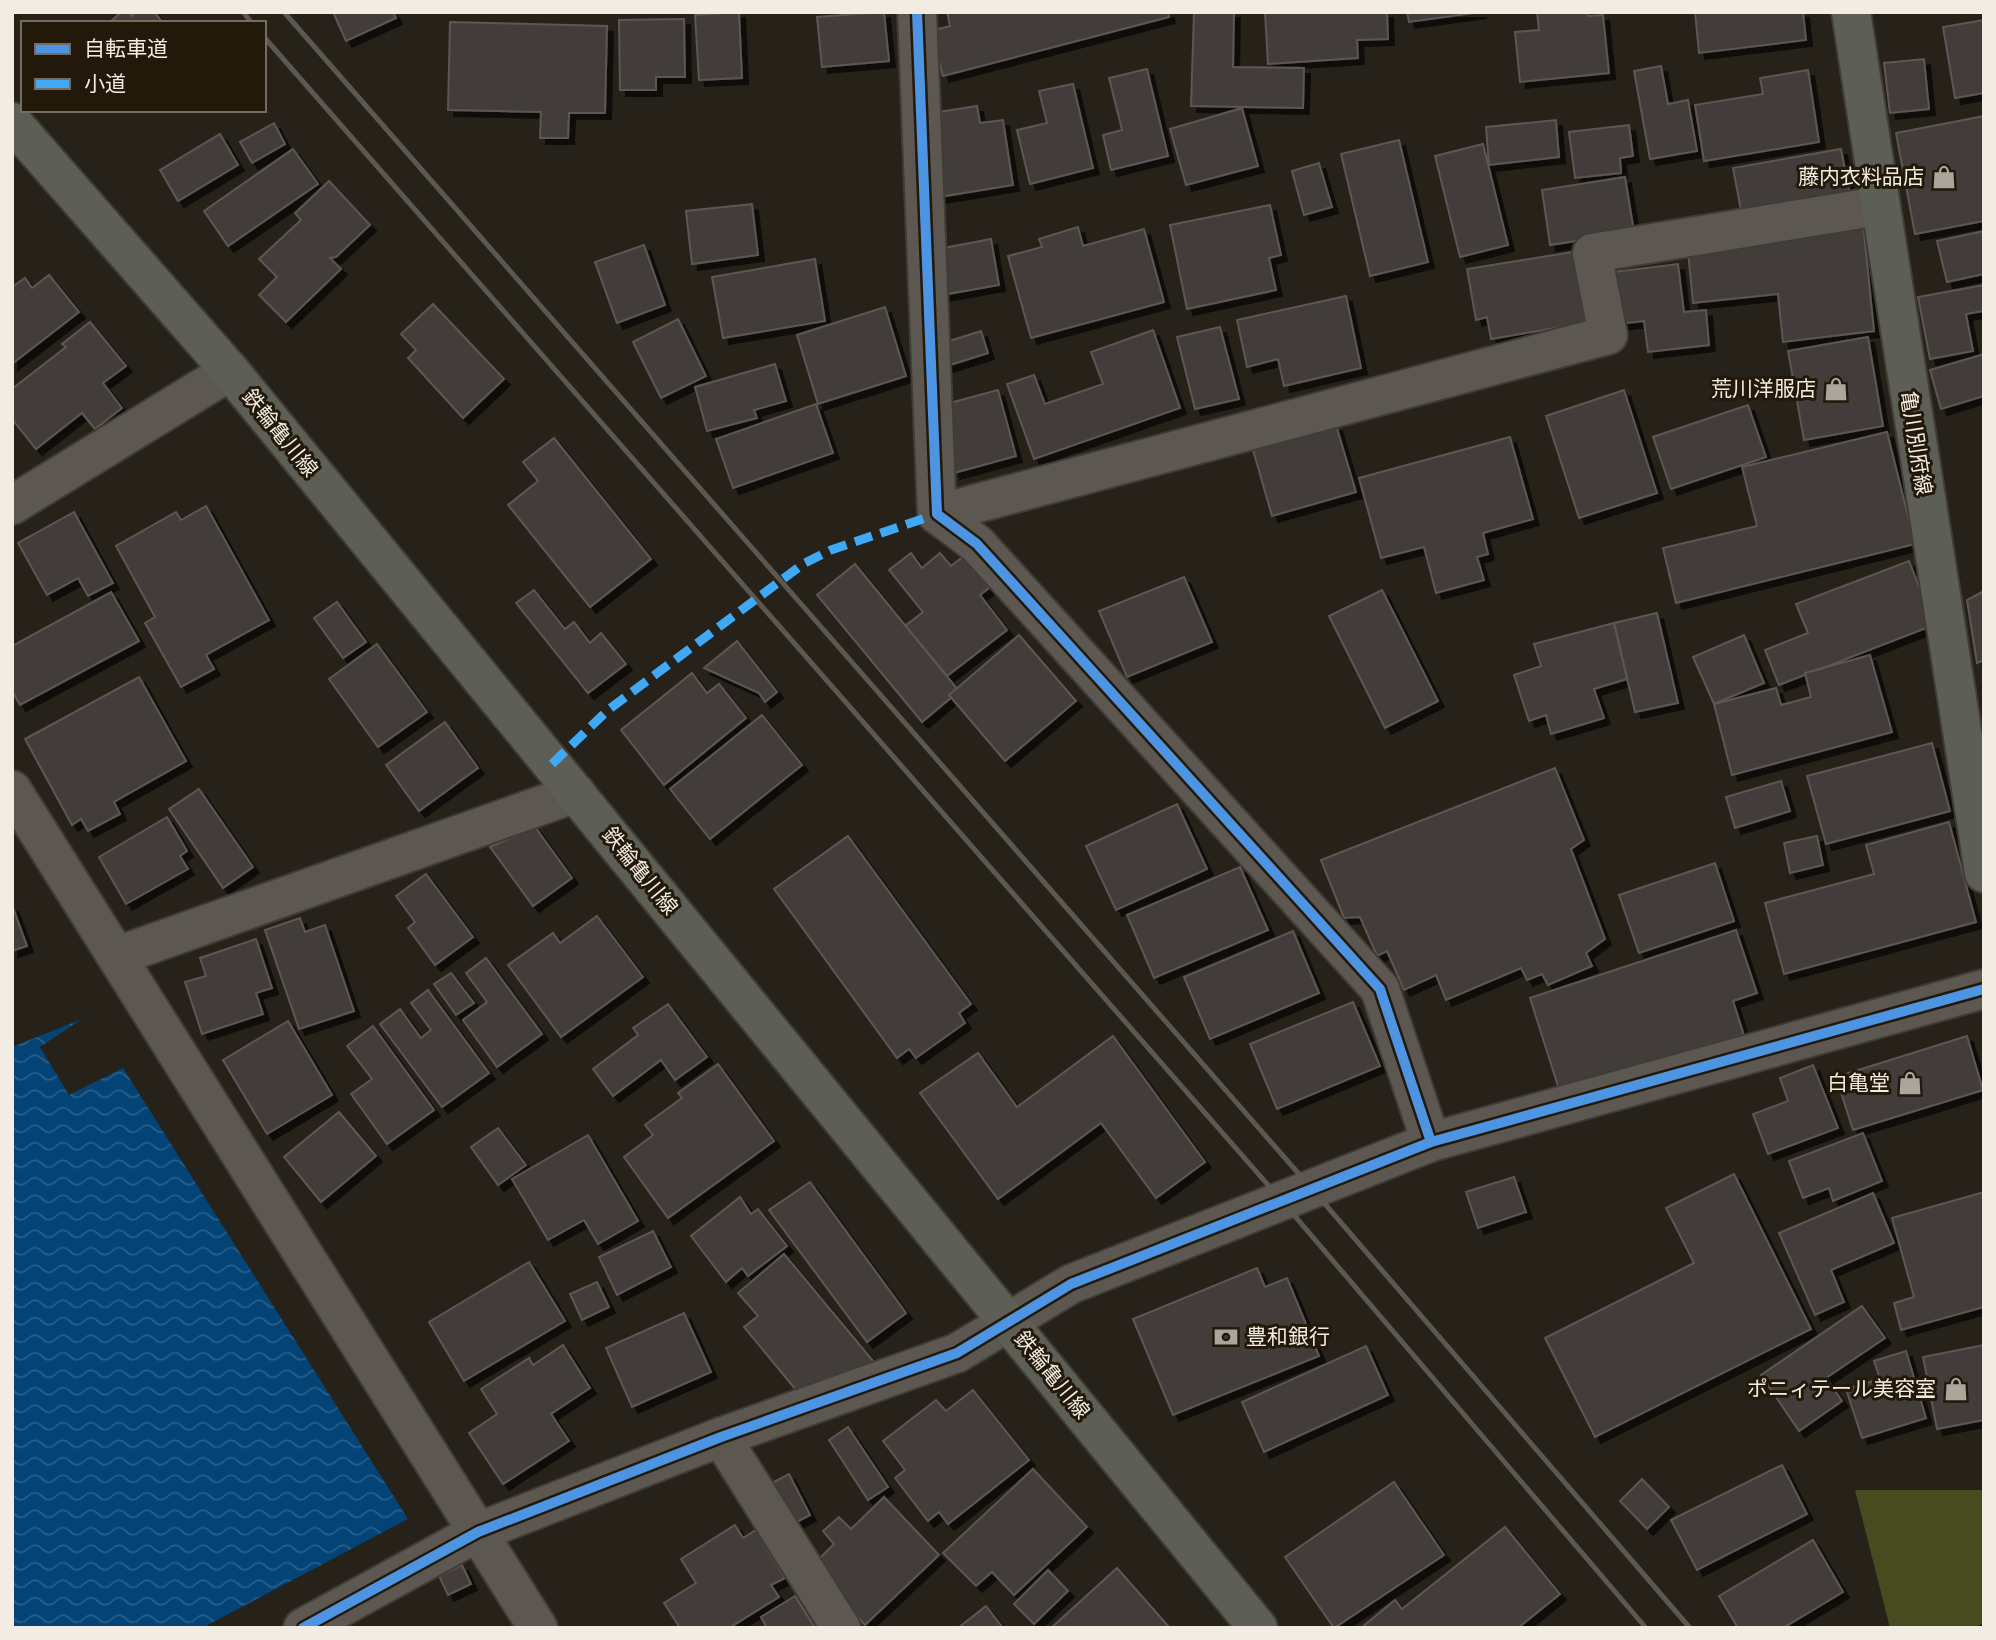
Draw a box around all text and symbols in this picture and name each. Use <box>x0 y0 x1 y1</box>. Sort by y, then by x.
legend <box>21 21 266 112</box>
text: 自転車道 <box>84 37 168 61</box>
text: 小道 <box>84 72 126 96</box>
shop icon: 藤内衣料品店 <box>1930 163 1958 191</box>
place label: 藤内衣料品店 <box>1798 165 1924 189</box>
shop icon: 荒川洋服店 <box>1822 375 1850 403</box>
place label: 荒川洋服店 <box>1711 377 1816 401</box>
street label: 鉄輪亀川線 <box>238 385 322 481</box>
street label: 亀川別府線 <box>1896 389 1936 497</box>
street label: 鉄輪亀川線 <box>598 823 682 919</box>
shop icon: 白亀堂 <box>1896 1069 1924 1097</box>
place label: 白亀堂 <box>1827 1071 1890 1095</box>
bank icon: 豊和銀行 <box>1212 1323 1240 1351</box>
place label: 豊和銀行 <box>1246 1325 1330 1349</box>
street label: 鉄輪亀川線 <box>1010 1327 1094 1423</box>
shop icon: ポニィテール美容室 <box>1942 1375 1970 1403</box>
place label: ポニィテール美容室 <box>1747 1377 1936 1401</box>

